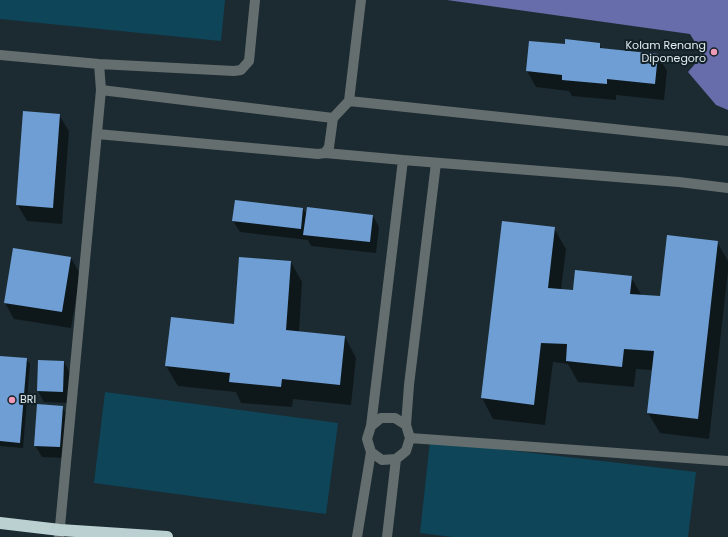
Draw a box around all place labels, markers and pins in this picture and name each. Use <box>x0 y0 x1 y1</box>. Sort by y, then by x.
place label: Kolam Renang Diponegoro <box>626 39 706 65</box>
marker: Kolam Renang Diponegoro <box>709 47 719 57</box>
place label: BRI <box>20 393 36 407</box>
marker: BRI <box>7 395 17 405</box>

